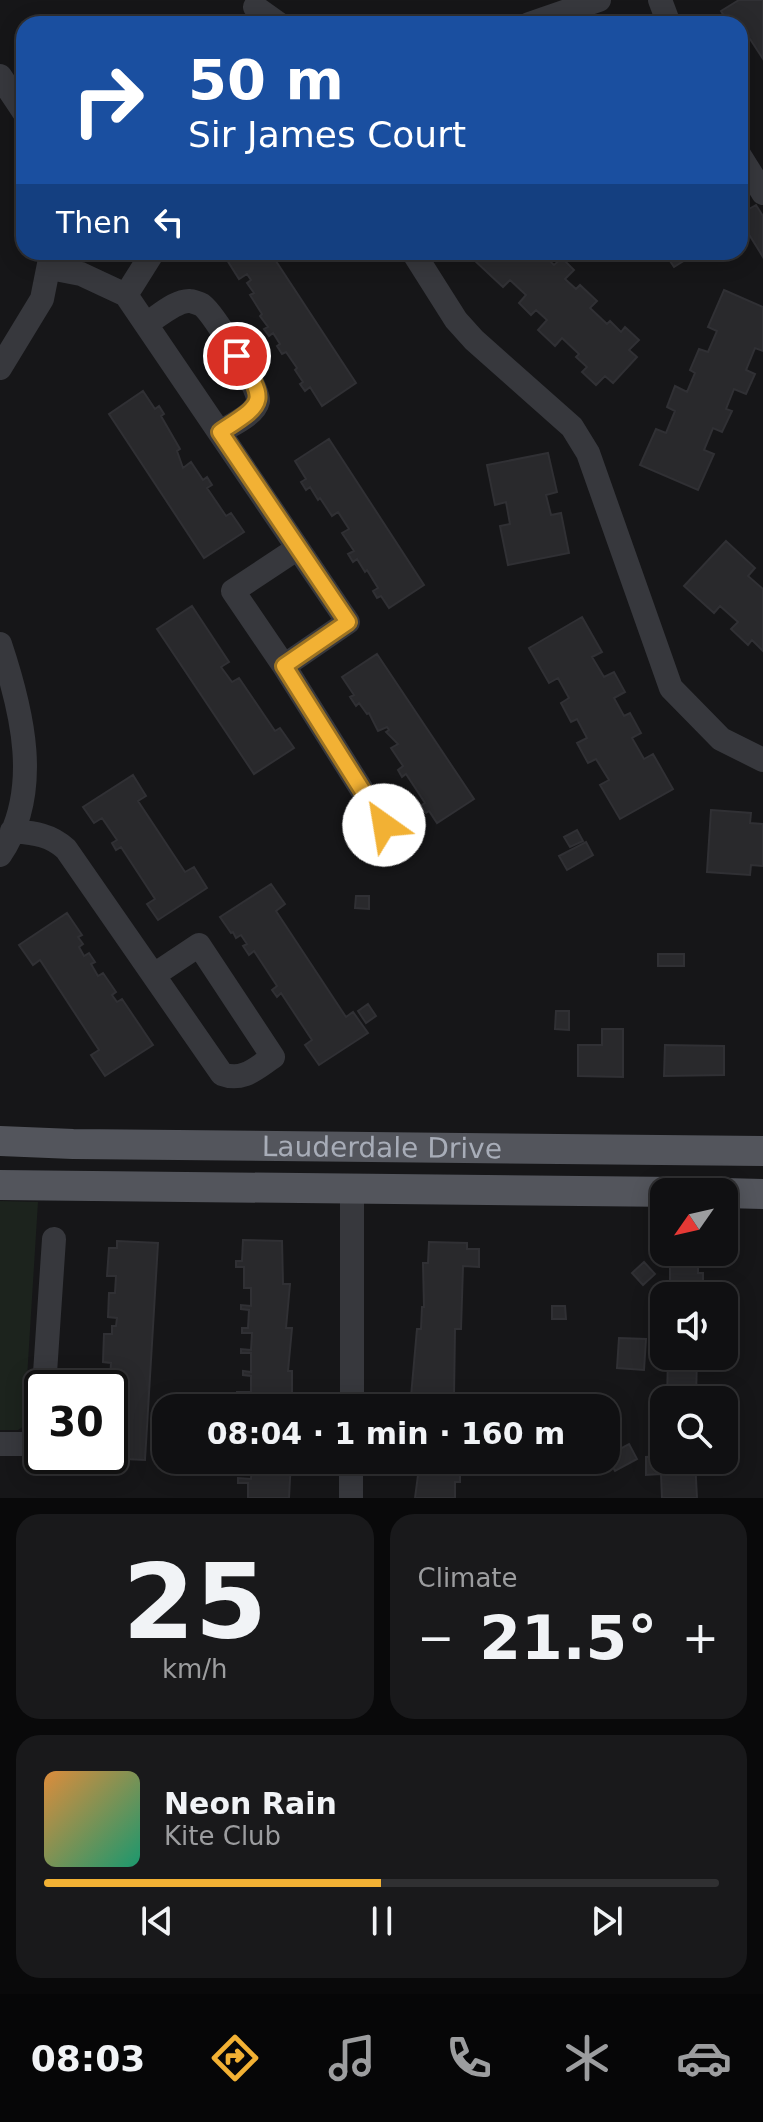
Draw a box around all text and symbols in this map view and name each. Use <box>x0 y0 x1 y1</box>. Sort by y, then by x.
text: 50 m <box>188 47 344 112</box>
icon: right <box>56 48 160 152</box>
text: Sir James Court <box>188 114 466 155</box>
icon: left <box>147 200 191 244</box>
text: Then <box>56 205 131 240</box>
pin <box>203 322 271 390</box>
icon: arrive <box>215 334 259 378</box>
position arrow <box>342 783 426 867</box>
street label: Lauderdale Drive <box>262 1130 502 1165</box>
north arrow <box>650 1178 738 1266</box>
map controls <box>650 1178 738 1474</box>
button: sound <box>650 1282 738 1370</box>
speed limit sign: 30 <box>24 1370 128 1474</box>
button: search <box>650 1386 738 1474</box>
text: 08:04 · 1 min · 160 m <box>207 1416 565 1451</box>
text: 25 <box>122 1541 267 1663</box>
text: Climate <box>418 1563 518 1593</box>
text: 21.5° <box>479 1603 657 1673</box>
text: − <box>418 1612 454 1663</box>
text: + <box>682 1612 719 1663</box>
text: km/h <box>162 1654 228 1684</box>
text: Neon Rain <box>164 1786 337 1821</box>
text: Kite Club <box>164 1821 281 1851</box>
icon: previous <box>135 1899 179 1943</box>
icon: pause <box>360 1899 404 1943</box>
icon: next <box>585 1899 629 1943</box>
icon: directions <box>207 2030 263 2086</box>
icon: music <box>324 2030 380 2086</box>
icon: phone <box>441 2030 497 2086</box>
icon: climate <box>559 2030 615 2086</box>
icon: car <box>676 2030 732 2086</box>
text: 08:03 <box>31 2038 145 2079</box>

